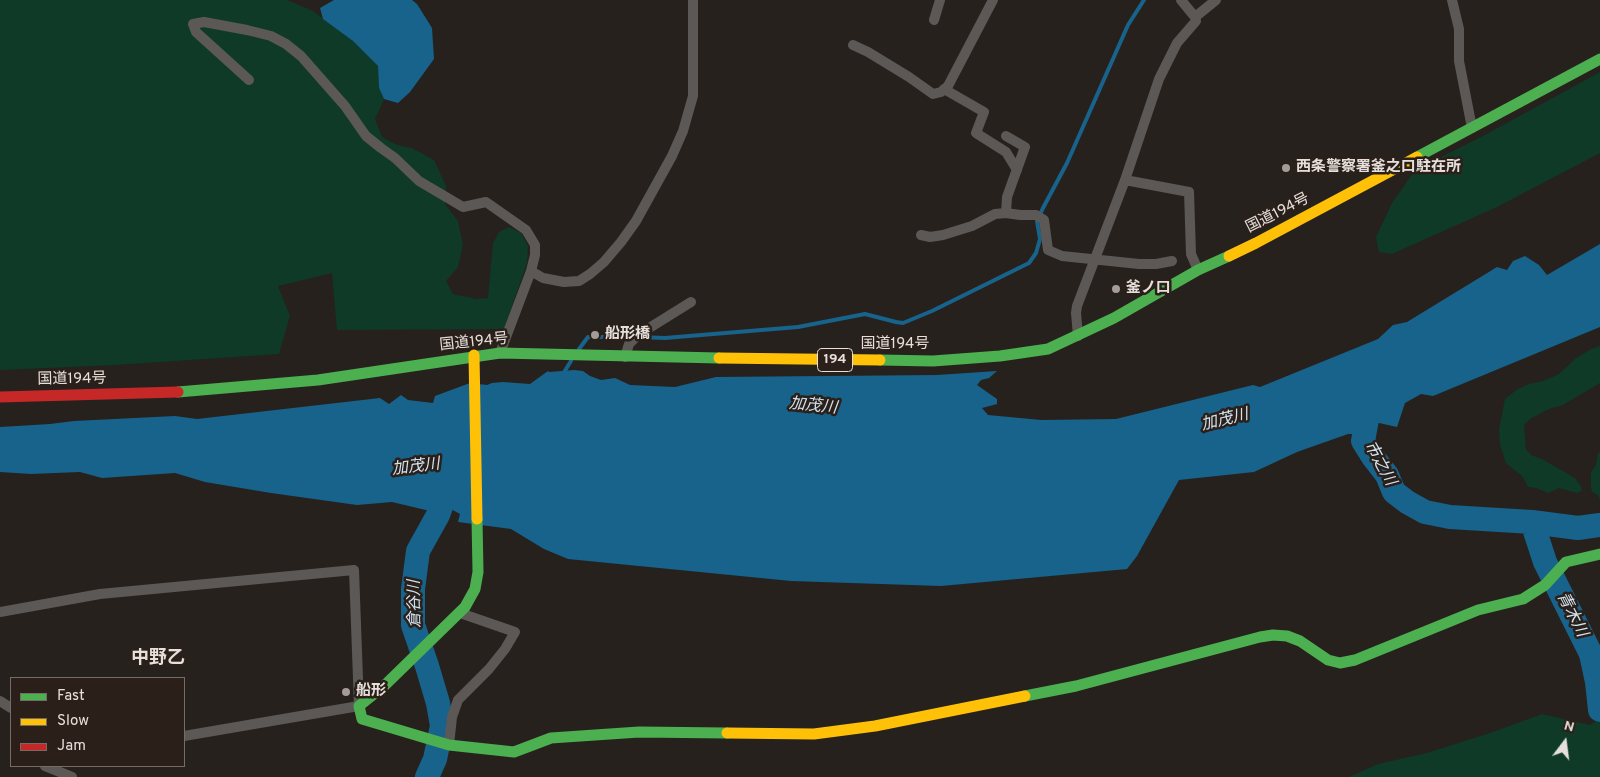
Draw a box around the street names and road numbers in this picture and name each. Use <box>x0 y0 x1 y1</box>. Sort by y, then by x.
street label: 国道194号 <box>1243 190 1313 238</box>
street label: 国道194号 <box>439 330 509 356</box>
street label: 国道194号 <box>861 336 929 354</box>
road number: 194 <box>818 348 852 372</box>
street label: 国道194号 <box>37 370 107 390</box>

